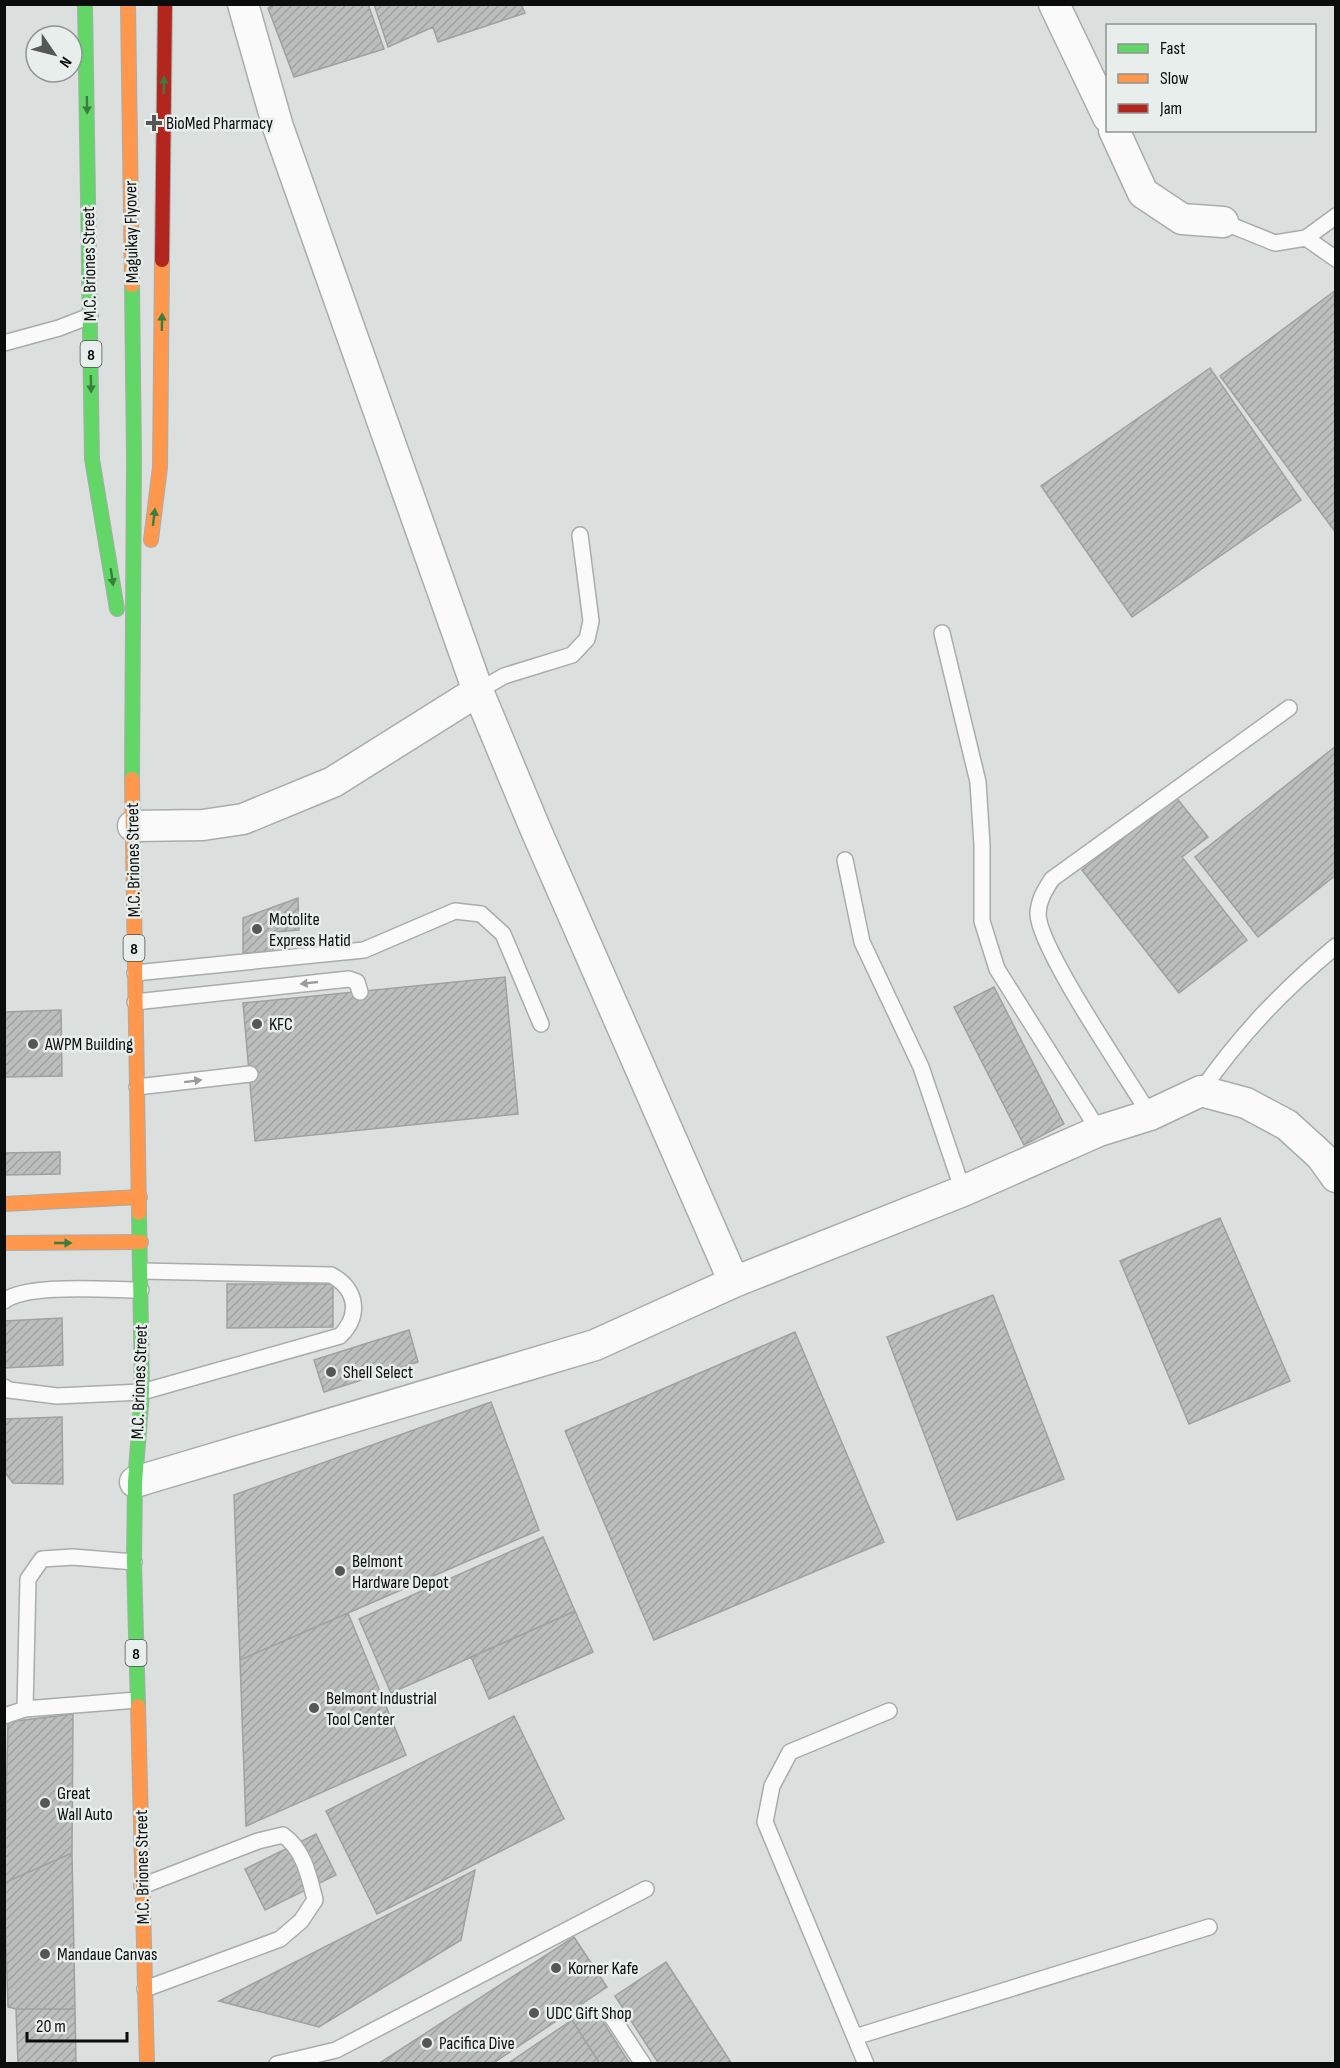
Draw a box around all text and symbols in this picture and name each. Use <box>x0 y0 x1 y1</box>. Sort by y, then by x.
north arrow <box>24 24 84 84</box>
legend <box>1106 24 1316 132</box>
text: Fast <box>1160 38 1186 59</box>
text: N <box>55 53 75 71</box>
text: Slow <box>1160 68 1189 89</box>
one-way arrow <box>160 75 169 94</box>
one-way arrow <box>82 95 92 114</box>
text: Jam <box>1159 98 1182 119</box>
place label: BioMed Pharmacy <box>166 113 273 134</box>
marker: BioMed Pharmacy <box>147 116 161 130</box>
street label: Maguikay Flyover <box>120 180 143 284</box>
street label: M.C. Briones Street <box>78 206 101 322</box>
one-way arrow <box>157 312 167 331</box>
road number: 8 <box>80 341 101 367</box>
one-way arrow <box>86 374 96 393</box>
one-way arrow <box>149 507 159 526</box>
one-way arrow <box>107 568 116 587</box>
street label: M.C. Briones Street <box>122 802 145 918</box>
place label: Motolite Express Hatid <box>269 909 351 951</box>
marker: Motolite Express Hatid <box>250 922 264 936</box>
road number: 8 <box>124 935 144 961</box>
one-way arrow <box>300 978 319 988</box>
place label: KFC <box>269 1014 293 1035</box>
marker: KFC <box>250 1017 264 1031</box>
place label: AWPM Building <box>44 1034 133 1055</box>
marker: AWPM Building <box>26 1037 40 1051</box>
one-way arrow <box>184 1076 203 1085</box>
one-way arrow <box>53 1238 72 1248</box>
street label: M.C. Briones Street <box>127 1324 152 1440</box>
place label: Shell Select <box>343 1362 414 1383</box>
marker: Shell Select <box>324 1365 338 1379</box>
place label: Belmont Hardware Depot <box>352 1551 449 1593</box>
marker: Belmont Hardware Depot <box>333 1564 347 1578</box>
road number: 8 <box>126 1640 146 1666</box>
place label: Belmont Industrial Tool Center <box>326 1688 437 1730</box>
marker: Belmont Industrial Tool Center <box>307 1701 321 1715</box>
place label: Great Wall Auto <box>57 1783 113 1825</box>
marker: Great Wall Auto <box>38 1796 52 1810</box>
street label: M.C. Briones Street <box>131 1809 154 1925</box>
place label: Mandaue Canvas <box>57 1944 157 1965</box>
marker: Mandaue Canvas <box>38 1947 52 1961</box>
place label: Korner Kafe <box>568 1958 638 1979</box>
marker: Korner Kafe <box>549 1961 563 1975</box>
place label: UDC Gift Shop <box>546 2003 632 2024</box>
scale bar <box>27 2005 128 2043</box>
marker: UDC Gift Shop <box>527 2006 541 2020</box>
text: 20 m <box>36 2016 66 2037</box>
place label: Pacifica Dive <box>439 2033 515 2054</box>
marker: Pacifica Dive <box>420 2036 434 2050</box>

